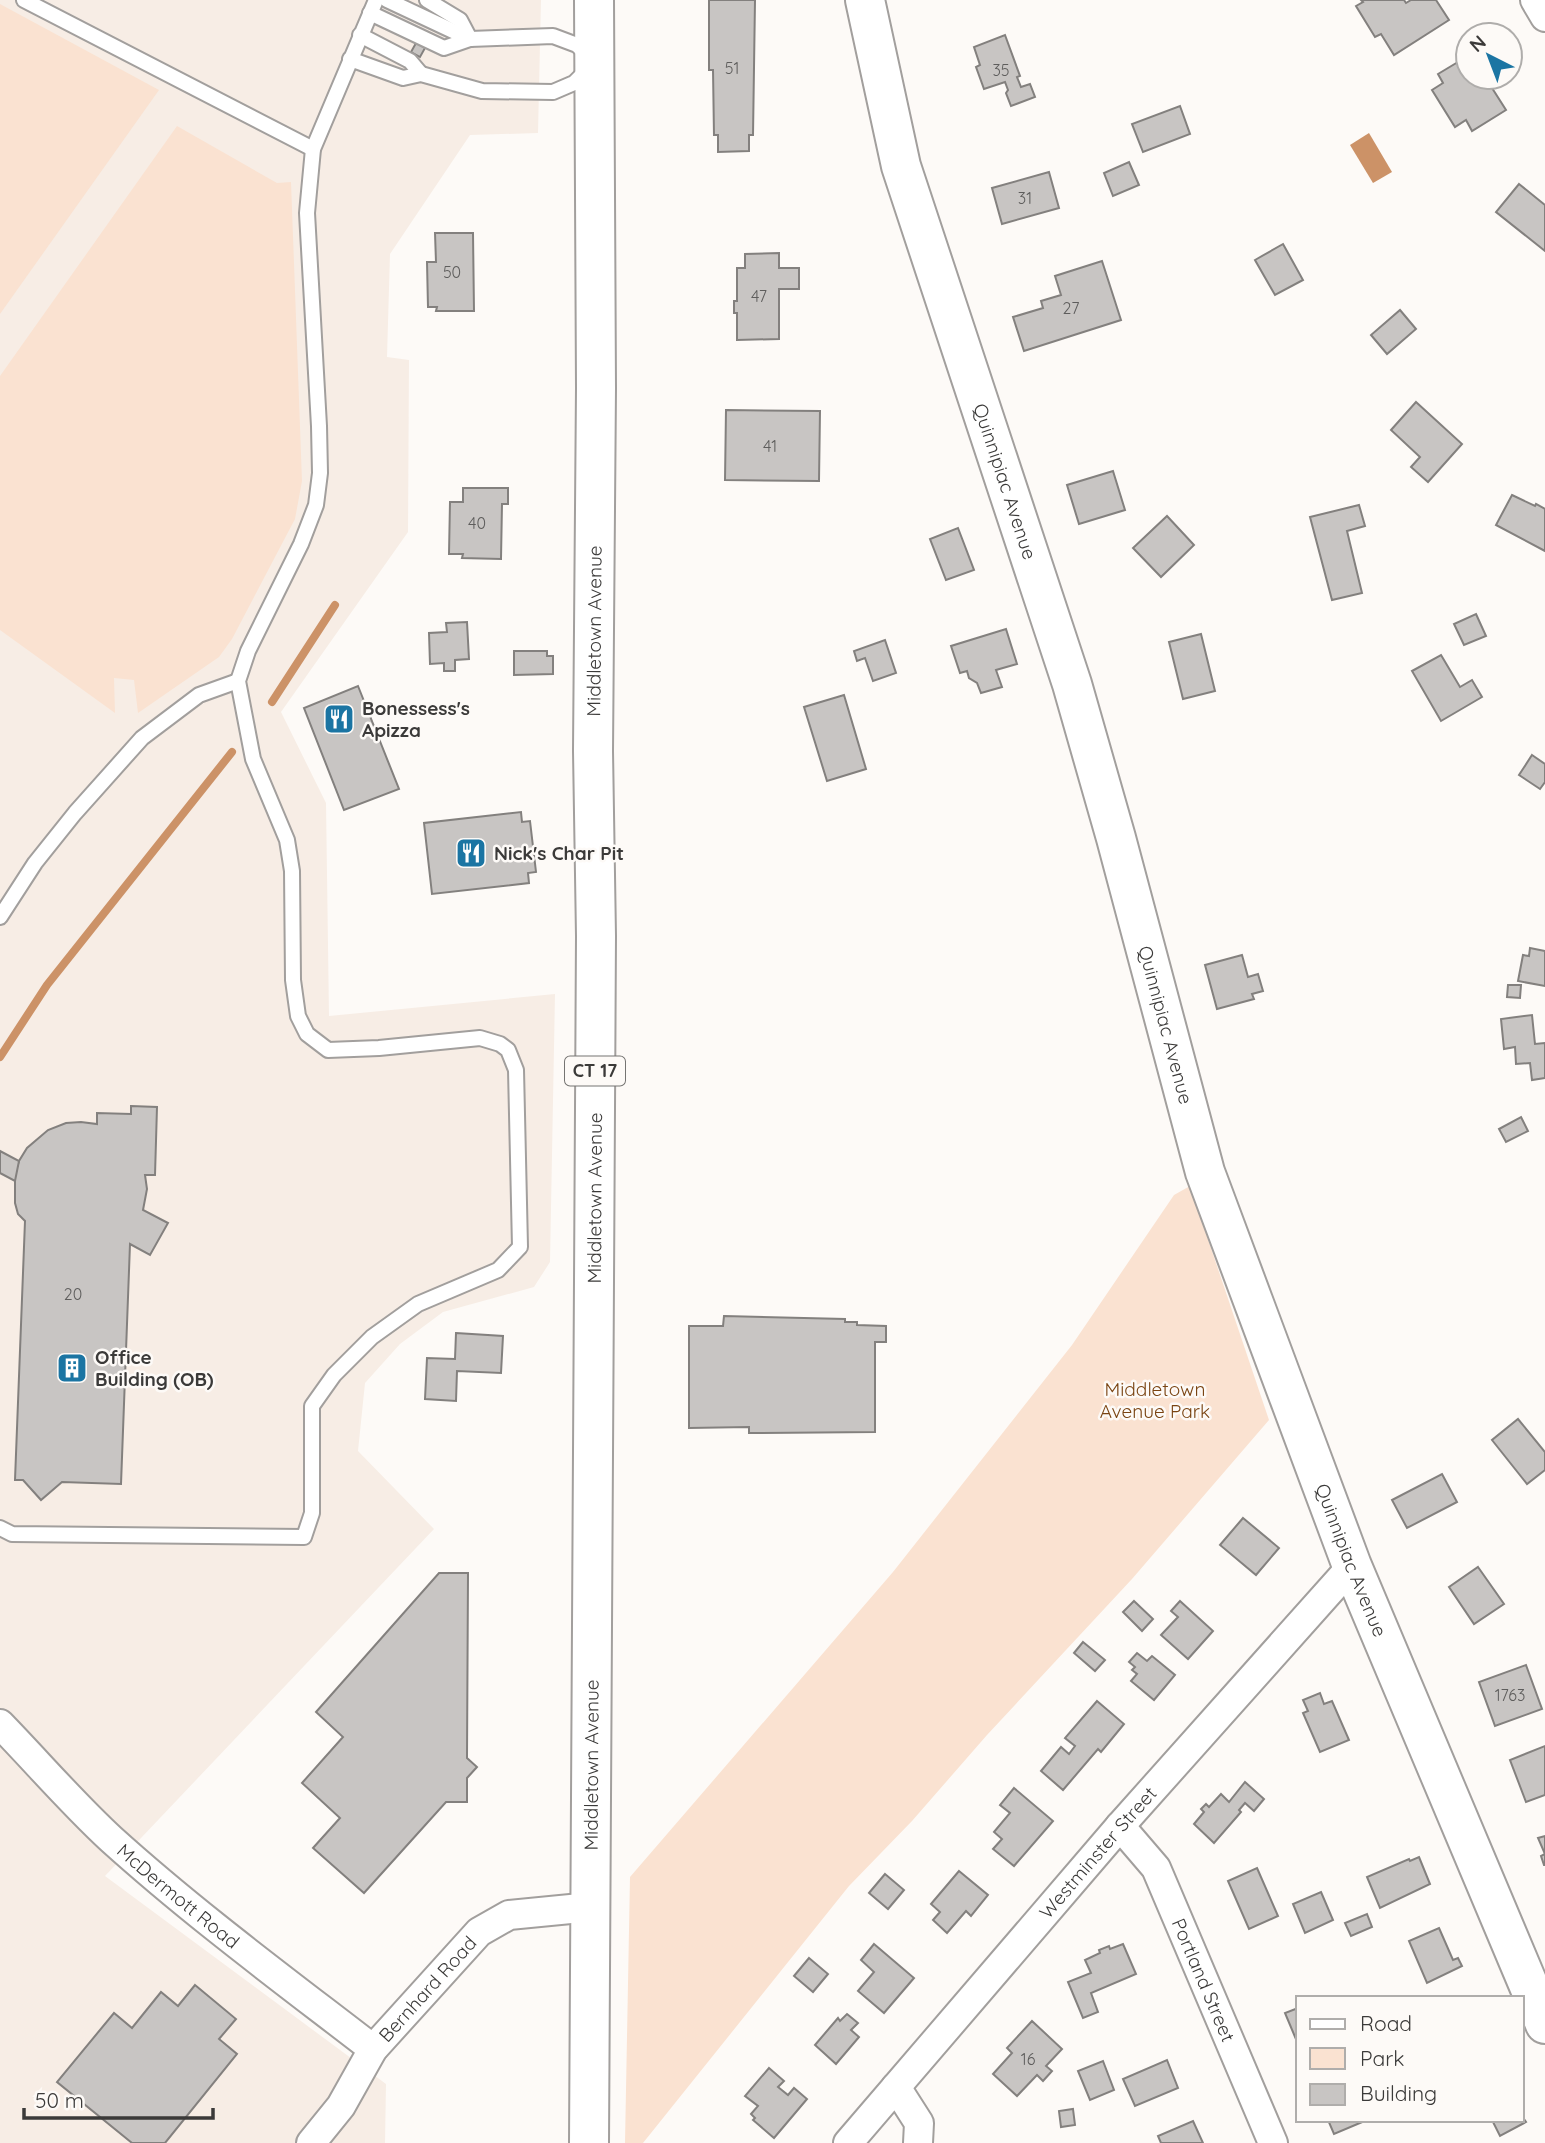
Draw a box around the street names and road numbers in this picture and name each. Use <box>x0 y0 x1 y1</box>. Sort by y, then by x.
street label: Quinnipiac Avenue <box>968 400 1042 562</box>
street label: Middletown Avenue <box>581 545 607 717</box>
street label: Quinnipiac Avenue <box>1133 943 1198 1107</box>
road number: CT 17 <box>565 1056 625 1086</box>
street label: Middletown Avenue <box>582 1112 607 1284</box>
street label: Quinnipiac Avenue <box>1310 1480 1392 1640</box>
street label: Middletown Avenue <box>579 1679 604 1851</box>
street label: Westminster Street <box>1034 1782 1161 1924</box>
street label: McDermott Road <box>112 1838 244 1953</box>
street label: Portland Street <box>1167 1915 1241 2045</box>
street label: Bernhard Road <box>373 1931 481 2047</box>

